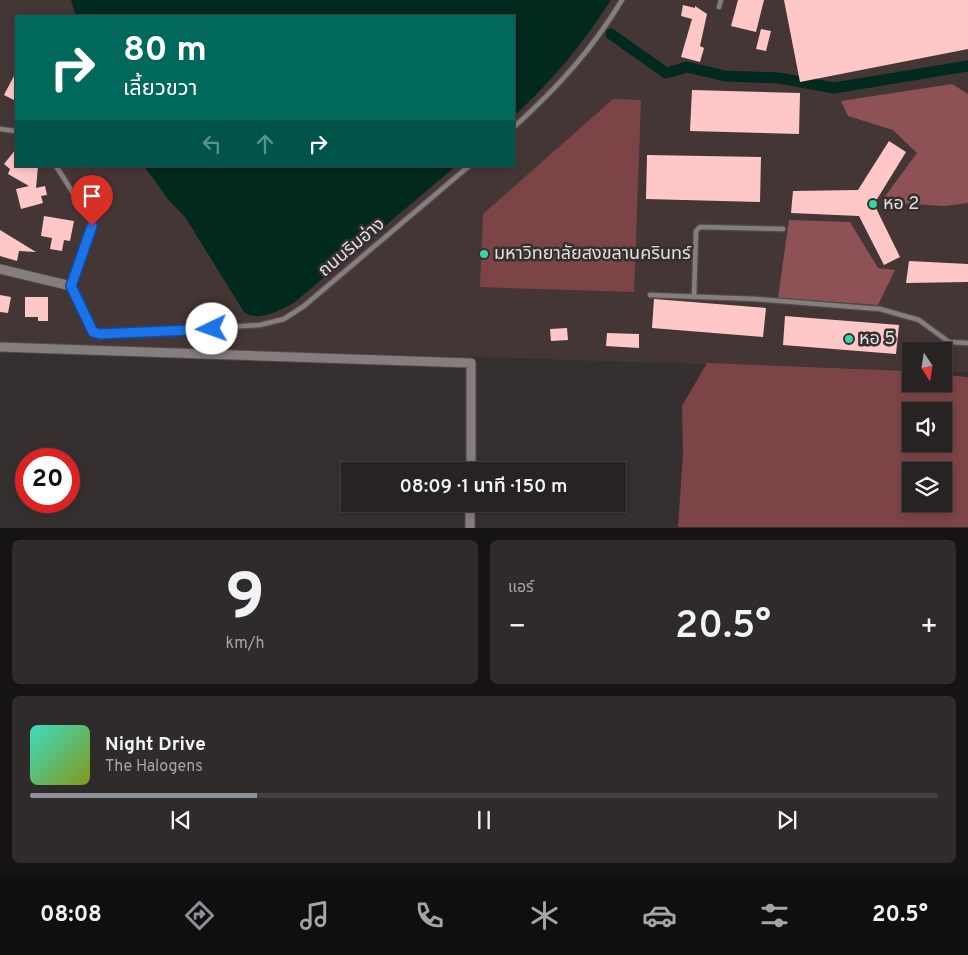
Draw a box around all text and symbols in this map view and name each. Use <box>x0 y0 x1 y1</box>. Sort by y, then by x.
text: 80 m <box>123 29 207 73</box>
icon: right <box>40 35 105 100</box>
text: เลี้ยวขวา <box>123 76 198 103</box>
icon: left <box>198 130 226 158</box>
icon: ahead <box>251 130 279 158</box>
icon: right <box>304 130 332 158</box>
pin <box>71 175 113 226</box>
icon: arrive <box>78 182 106 210</box>
place label: หอ 2 <box>883 193 919 216</box>
marker: หอ 2 <box>867 198 879 210</box>
street label: ถนนริมอ่าง <box>314 213 390 283</box>
place label: มหาวิทยาลัยสงขลานครินทร์ <box>494 243 692 266</box>
marker: มหาวิทยาลัยสงขลานครินทร์ <box>478 248 490 260</box>
position arrow <box>185 302 237 354</box>
place label: หอ 5 <box>859 328 895 351</box>
marker: หอ 5 <box>843 333 855 345</box>
north arrow <box>902 342 952 392</box>
map controls <box>902 342 952 512</box>
button: sound <box>902 402 952 452</box>
speed limit sign: 20 <box>15 448 80 513</box>
button: layers <box>902 462 952 512</box>
text: 08:09 · 1 นาที · 150 m <box>399 475 568 499</box>
text: 9 <box>225 560 265 642</box>
text: แอร์ <box>508 578 534 598</box>
text: 20.5° <box>675 603 771 652</box>
text: − <box>508 610 526 646</box>
text: + <box>920 610 938 646</box>
text: km/h <box>226 634 264 654</box>
text: Night Drive <box>105 733 206 757</box>
text: The Halogens <box>105 757 203 777</box>
icon: previous <box>167 806 195 834</box>
icon: pause <box>470 806 498 834</box>
icon: next <box>773 806 801 834</box>
icon: directions <box>182 898 217 933</box>
icon: music <box>297 898 332 933</box>
icon: phone <box>412 898 447 933</box>
icon: climate <box>527 898 562 933</box>
icon: car <box>642 898 677 933</box>
icon: filters <box>757 898 792 933</box>
text: 08:08 <box>40 902 102 929</box>
text: 20.5° <box>872 902 928 929</box>

